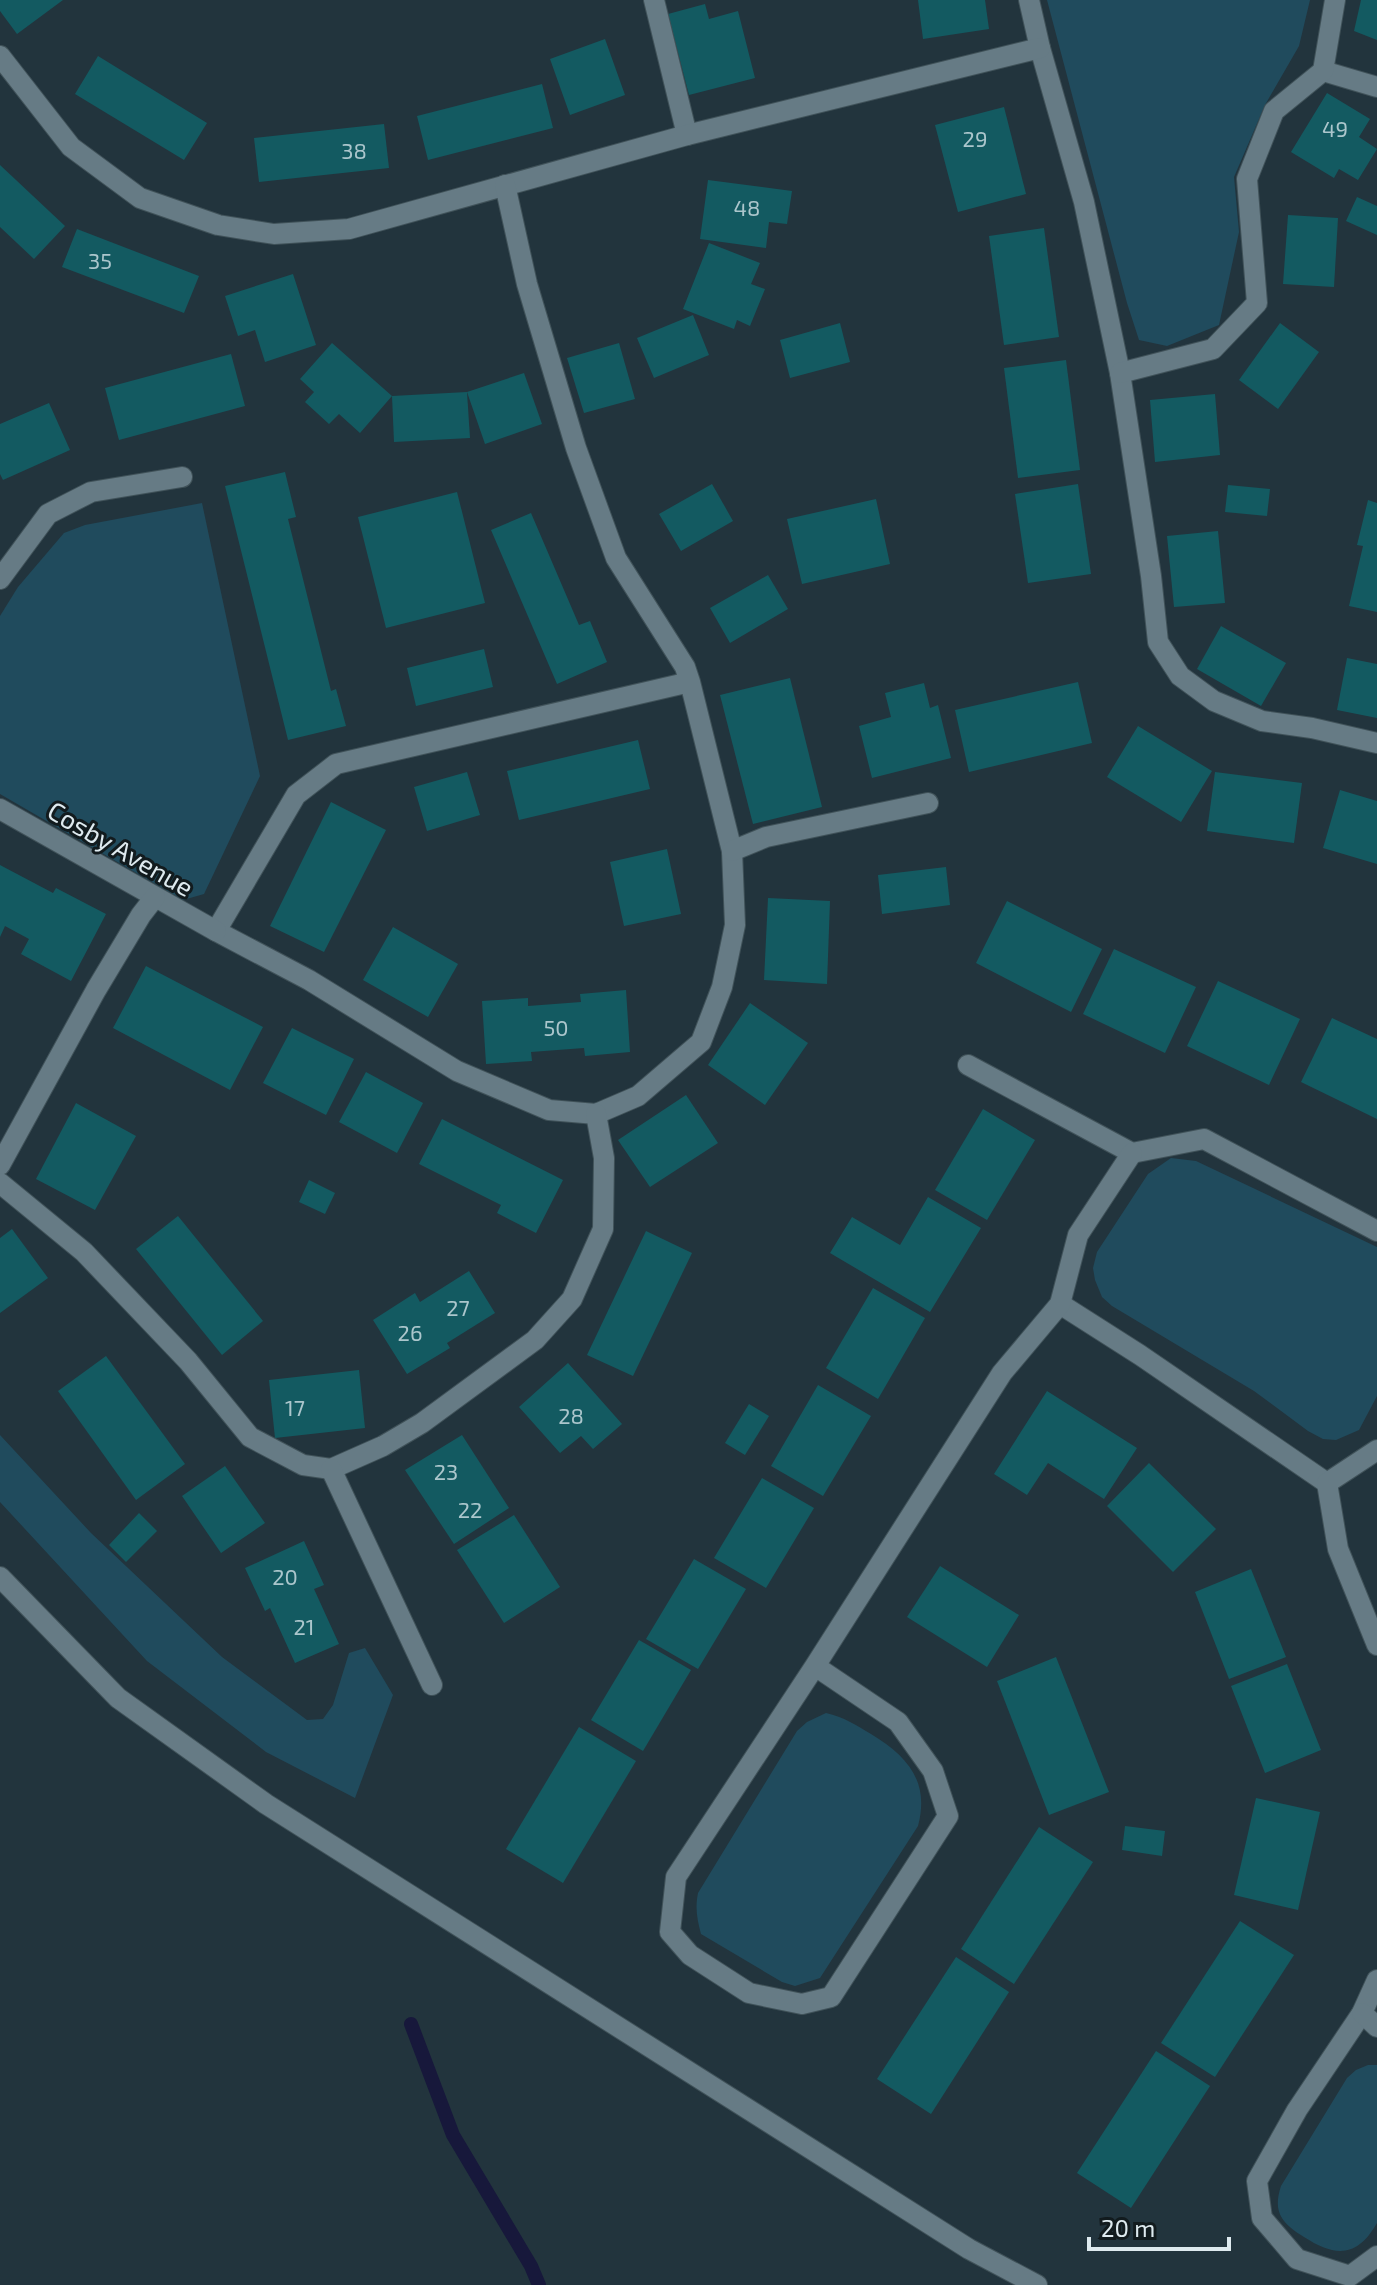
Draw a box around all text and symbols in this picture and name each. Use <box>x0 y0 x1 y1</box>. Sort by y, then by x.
house number: 49 <box>1322 115 1348 141</box>
house number: 29 <box>963 125 987 151</box>
house number: 38 <box>341 137 367 163</box>
house number: 48 <box>734 194 760 220</box>
house number: 35 <box>88 247 112 273</box>
street label: Cosby Avenue <box>43 794 199 902</box>
house number: 50 <box>543 1014 569 1040</box>
house number: 27 <box>446 1294 470 1320</box>
house number: 26 <box>398 1319 422 1345</box>
house number: 17 <box>285 1394 305 1420</box>
house number: 28 <box>558 1402 584 1428</box>
house number: 23 <box>434 1458 458 1484</box>
house number: 22 <box>458 1496 482 1522</box>
house number: 20 <box>272 1563 298 1589</box>
house number: 21 <box>293 1613 315 1639</box>
scale bar <box>1089 2201 1229 2251</box>
text: 20 m <box>1101 2213 1155 2242</box>

